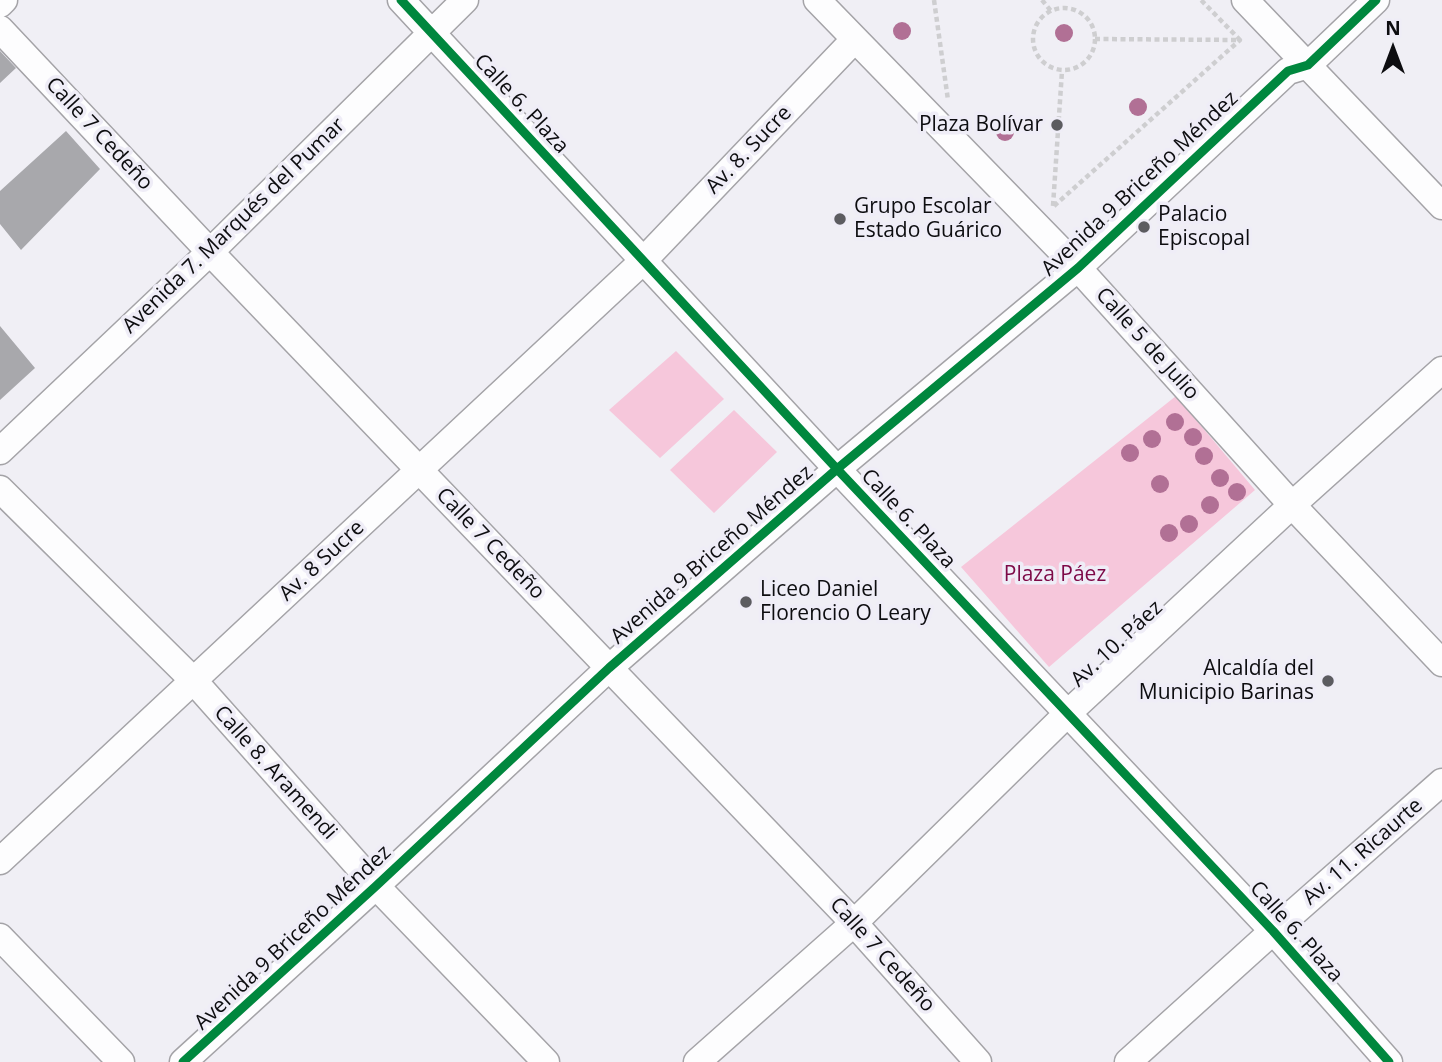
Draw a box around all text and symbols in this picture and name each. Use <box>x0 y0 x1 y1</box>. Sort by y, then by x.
north arrow <box>1358 14 1428 84</box>
text: N <box>1385 15 1401 41</box>
street label: Calle 6. Plaza <box>469 49 573 159</box>
street label: Calle 7 Cedeño <box>40 72 158 196</box>
street label: Avenida 9 Briceño Méndez <box>1037 86 1243 282</box>
street label: Av. 8. Sucre <box>701 101 797 199</box>
place label: Plaza Bolívar <box>919 112 1043 138</box>
street label: Avenida 7. Marqués del Pumar <box>118 113 350 339</box>
marker: Plaza Bolívar <box>1049 117 1065 133</box>
place label: Grupo Escolar Estado Guárico <box>854 194 1002 244</box>
place label: Palacio Episcopal <box>1158 202 1250 252</box>
marker: Grupo Escolar Estado Guárico <box>832 211 848 227</box>
marker: Palacio Episcopal <box>1136 219 1152 235</box>
street label: Calle 5 de Julio <box>1090 283 1204 405</box>
street label: Avenida 9 Briceño Méndez <box>606 460 818 650</box>
street label: Calle 6. Plaza <box>856 464 960 574</box>
street label: Calle 7 Cedeño <box>430 483 550 605</box>
street label: Av. 8 Sucre <box>274 515 370 607</box>
park label: Plaza Páez <box>1004 562 1106 588</box>
place label: Liceo Daniel Florencio O Leary <box>760 577 931 627</box>
marker: Liceo Daniel Florencio O Leary <box>738 594 754 610</box>
street label: Av. 10. Páez <box>1066 595 1168 693</box>
place label: Alcaldía del Municipio Barinas <box>1139 656 1314 706</box>
marker: Alcaldía del Municipio Barinas <box>1320 673 1336 689</box>
street label: Calle 8. Aramendi <box>208 701 342 845</box>
street label: Av. 11. Ricaurte <box>1298 793 1428 911</box>
street label: Avenida 9 Briceño Méndez <box>190 840 396 1036</box>
street label: Calle 6. Plaza <box>1244 876 1348 988</box>
street label: Calle 7 Cedeño <box>824 893 940 1017</box>

